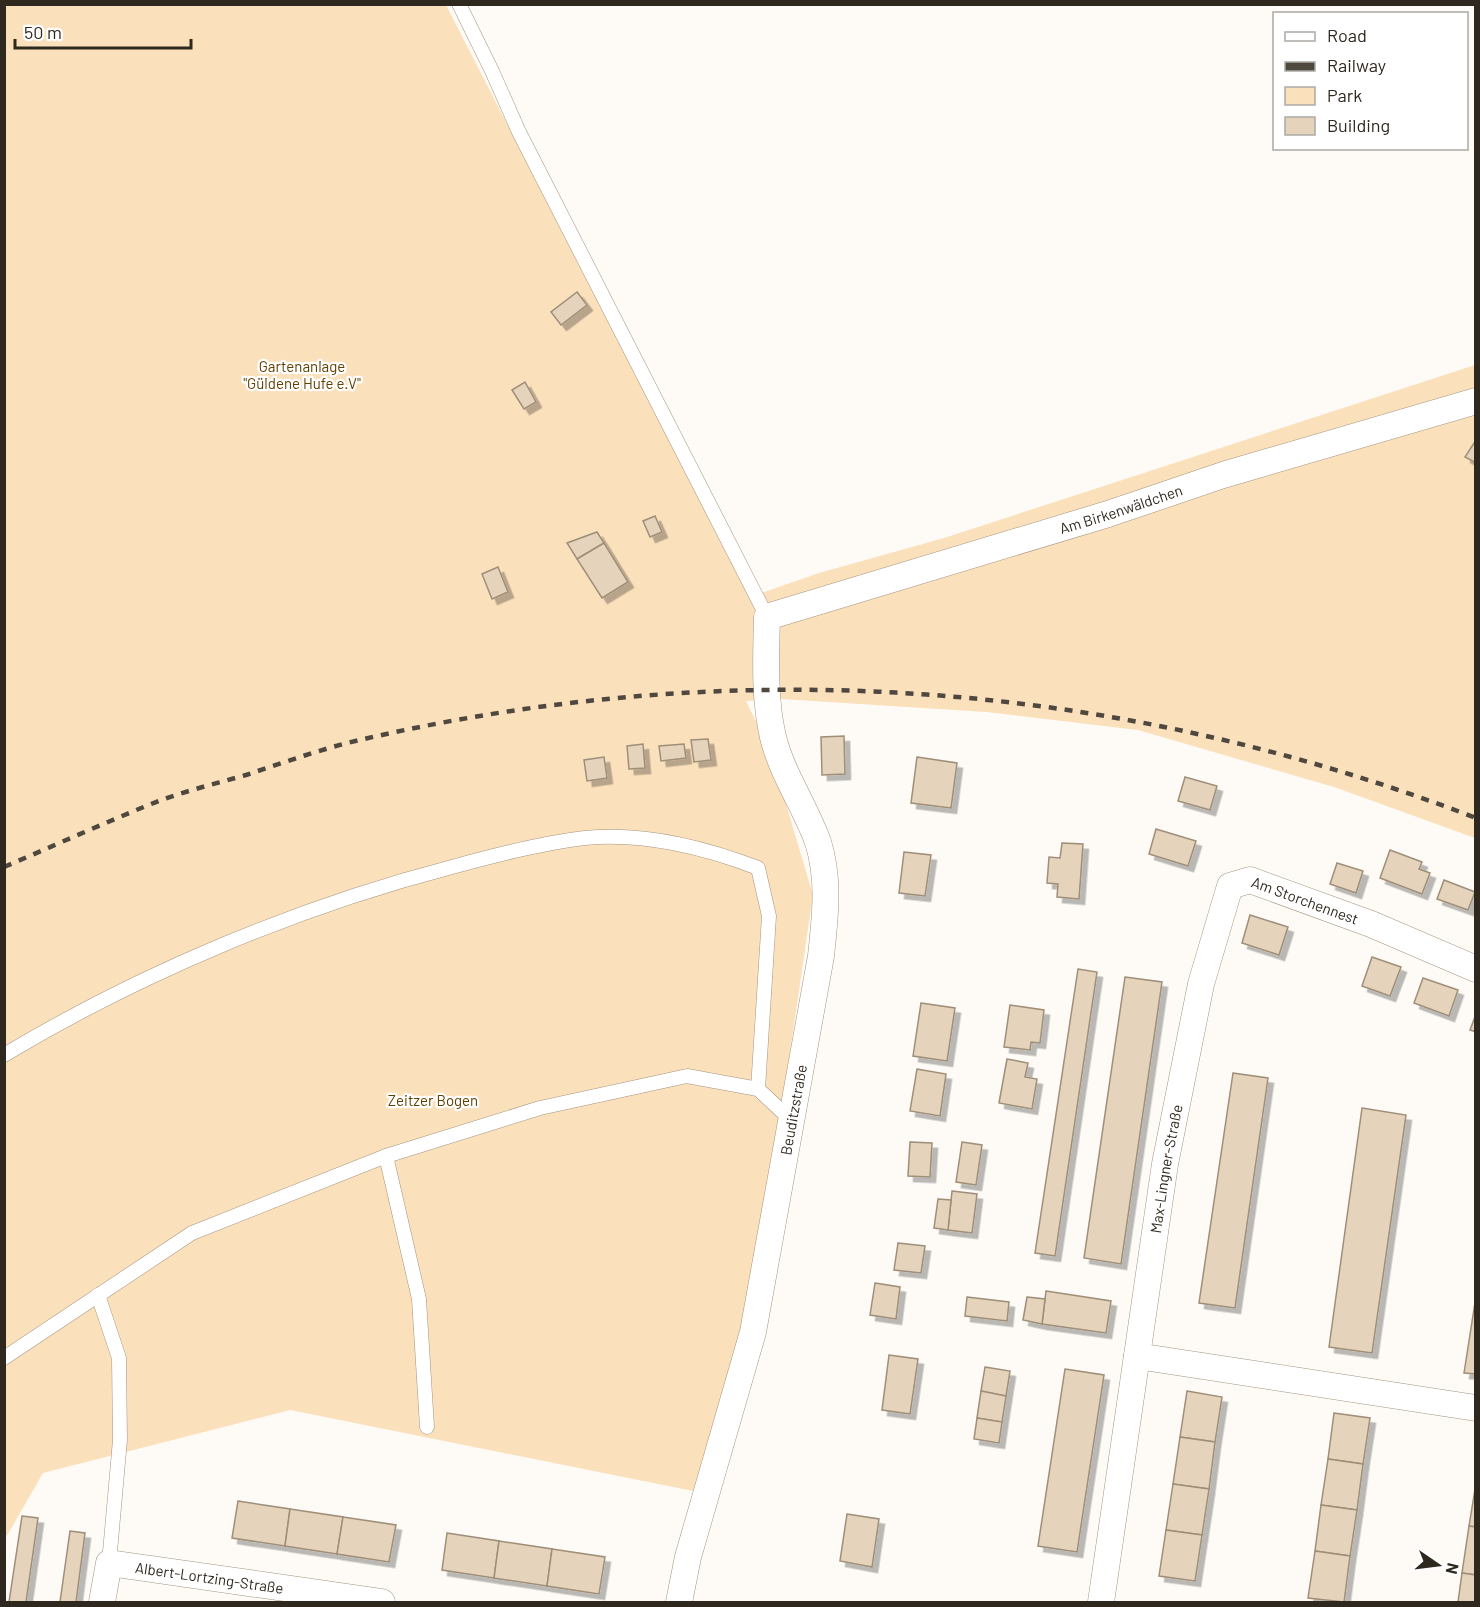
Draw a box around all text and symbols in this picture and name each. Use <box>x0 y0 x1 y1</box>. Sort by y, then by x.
scale bar <box>15 12 190 50</box>
legend <box>1273 12 1468 150</box>
text: 50 m <box>24 21 62 43</box>
text: Road <box>1327 24 1367 46</box>
text: Railway <box>1327 54 1386 76</box>
text: Park <box>1327 84 1362 106</box>
text: Building <box>1327 114 1390 136</box>
park label: Gartenanlage "Güldene Hufe e.V" <box>243 357 361 392</box>
street label: Am Birkenwäldchen <box>1057 480 1185 537</box>
street label: Am Storchennest <box>1249 872 1361 928</box>
street label: Beuditzstraße <box>776 1063 810 1156</box>
park label: Zeitzer Bogen <box>388 1091 478 1109</box>
street label: Max-Lingner-Straße <box>1146 1103 1186 1235</box>
north arrow <box>1408 1535 1468 1595</box>
street label: Albert-Lortzing-Straße <box>134 1558 285 1597</box>
text: N <box>1443 1561 1464 1576</box>

